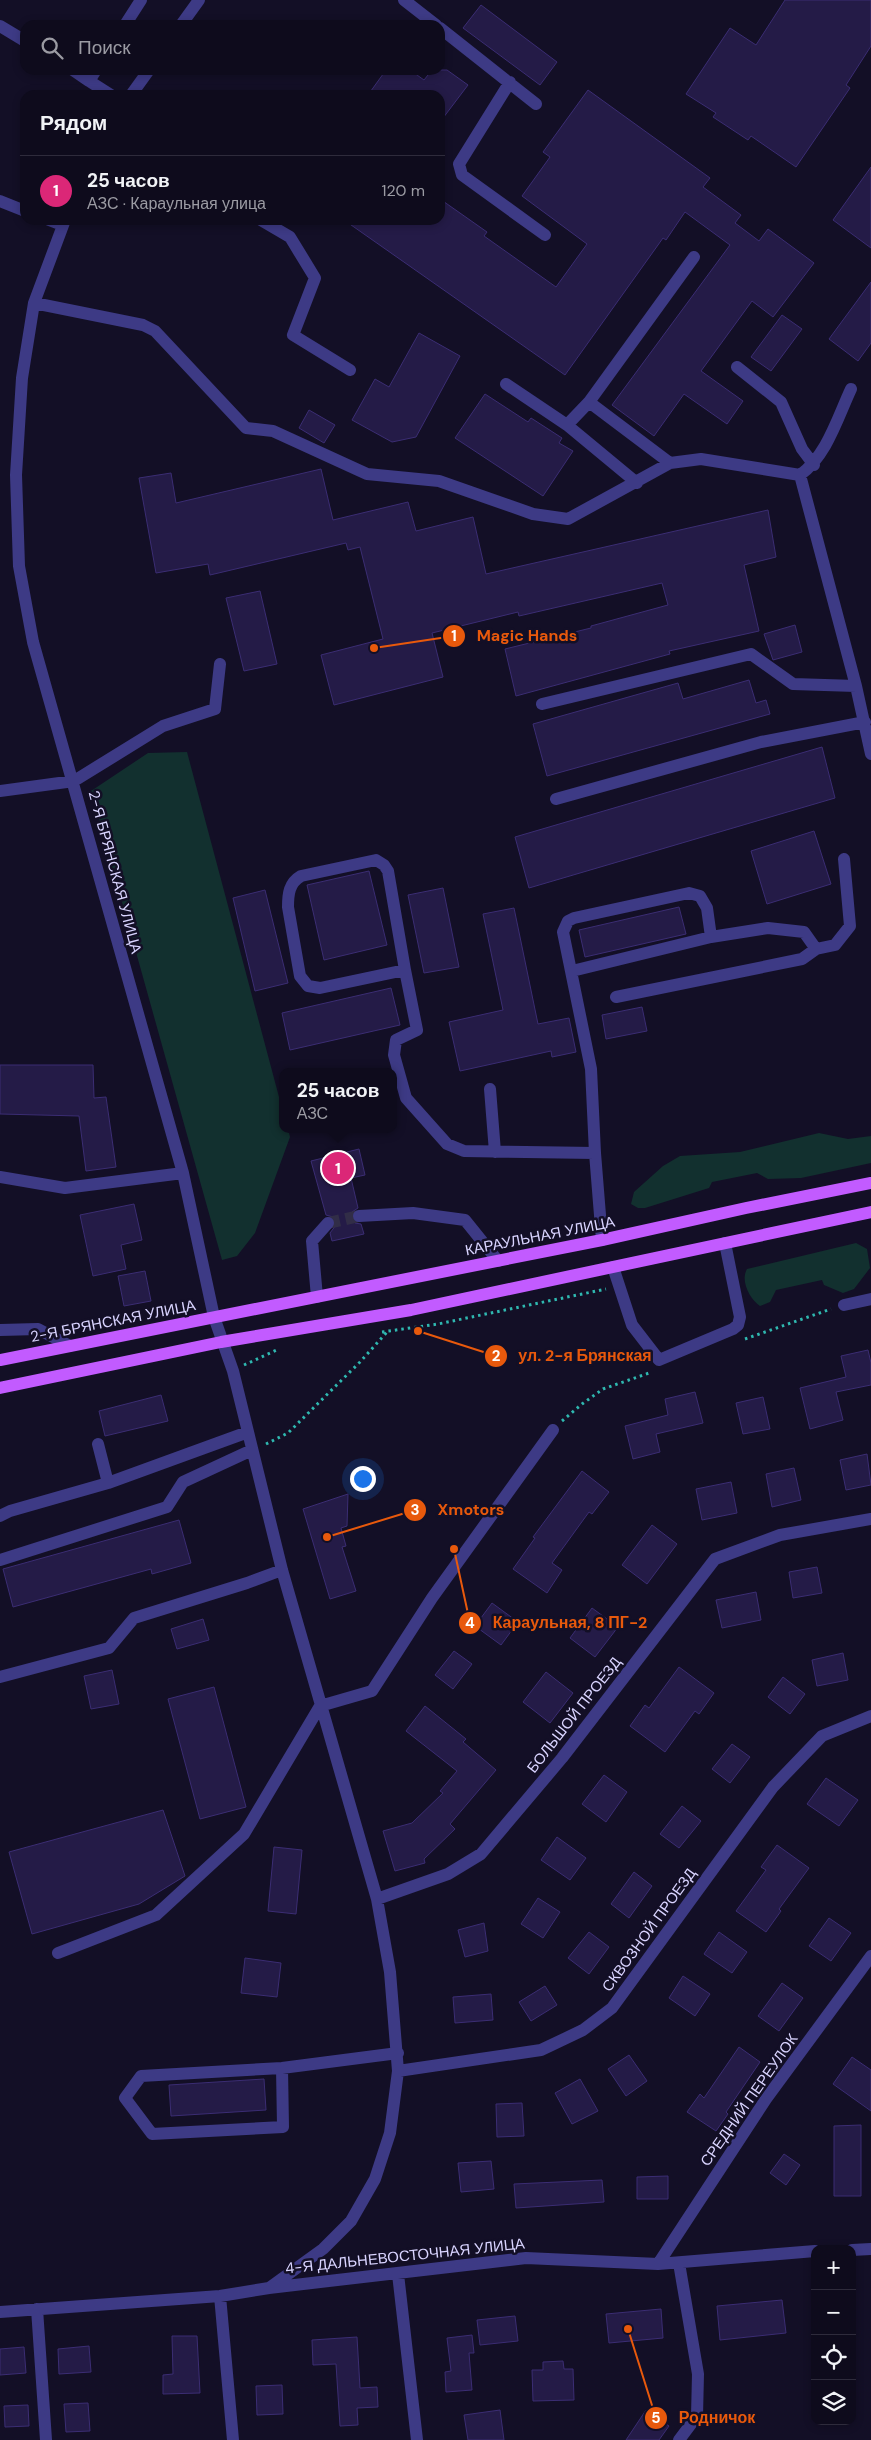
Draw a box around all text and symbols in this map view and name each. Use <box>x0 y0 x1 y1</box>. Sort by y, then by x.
search box <box>20 20 445 75</box>
icon: search <box>38 34 66 62</box>
text: Поиск <box>78 35 131 60</box>
text: Рядом <box>40 109 107 137</box>
text: 25 часов <box>87 168 170 193</box>
text: 1 <box>53 180 59 201</box>
text: 120 m <box>381 180 425 201</box>
text: АЗС · Караульная улица <box>87 193 266 214</box>
callout: Magic Hands <box>442 620 587 651</box>
text: Magic Hands <box>477 625 577 646</box>
text: 1 <box>451 626 457 646</box>
street label: 2-Я БРЯНСКАЯ УЛИЦА <box>84 788 146 956</box>
popup <box>279 1068 397 1133</box>
text: 25 часов <box>297 1078 379 1103</box>
text: АЗС <box>297 1103 328 1124</box>
pin: 1 <box>322 1149 354 1187</box>
street label: КАРАУЛЬНАЯ УЛИЦА <box>463 1212 617 1260</box>
street label: 2-Я БРЯНСКАЯ УЛИЦА <box>29 1295 197 1347</box>
callout: ул. 2-я Брянская <box>483 1340 661 1371</box>
text: ул. 2-я Брянская <box>518 1345 652 1366</box>
text: 2 <box>492 1346 501 1366</box>
your location <box>350 1466 376 1492</box>
callout: Xmotors <box>403 1494 515 1525</box>
text: Xmotors <box>438 1499 504 1520</box>
text: 3 <box>410 1500 420 1520</box>
callout: Караульная, 8 ПГ-2 <box>457 1607 657 1638</box>
text: Караульная, 8 ПГ-2 <box>493 1612 647 1633</box>
text: 4 <box>465 1613 475 1633</box>
street label: БОЛЬШОЙ ПРОЕЗД <box>522 1653 626 1777</box>
street label: СКВОЗНОЙ ПРОЕЗД <box>597 1864 701 1996</box>
street label: СРЕДНИЙ ПЕРЕУЛОК <box>696 2030 802 2170</box>
street label: 4-Я ДАЛЬНЕВОСТОЧНАЯ УЛИЦА <box>284 2233 526 2279</box>
map controls <box>811 2245 856 2425</box>
button: + <box>811 2245 856 2290</box>
button: − <box>811 2290 856 2335</box>
button: locate <box>811 2335 856 2380</box>
button: layers <box>811 2380 856 2425</box>
callout: Родничок <box>643 2402 765 2433</box>
text: Родничок <box>679 2407 756 2428</box>
text: 5 <box>651 2408 661 2428</box>

